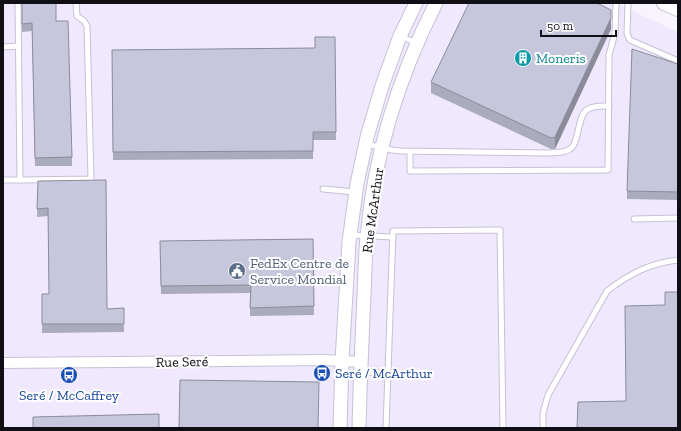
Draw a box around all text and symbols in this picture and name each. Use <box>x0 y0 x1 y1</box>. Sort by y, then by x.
scale bar <box>541 12 616 38</box>
text: 50 m <box>547 19 574 33</box>
building icon: Moneris <box>513 48 533 68</box>
place label: Moneris <box>536 50 586 67</box>
street label: Rue McArthur <box>359 166 387 254</box>
place label: FedEx Centre de Service Mondial <box>250 255 350 288</box>
public building icon: FedEx Centre de Service Mondial <box>227 261 247 281</box>
street label: Rue Seré <box>155 353 209 371</box>
bus stop icon: Seré / McArthur <box>312 363 332 383</box>
bus stop icon: Seré / McCaffrey <box>59 365 79 385</box>
place label: Seré / McArthur <box>335 365 433 382</box>
place label: Seré / McCaffrey <box>19 387 120 404</box>

